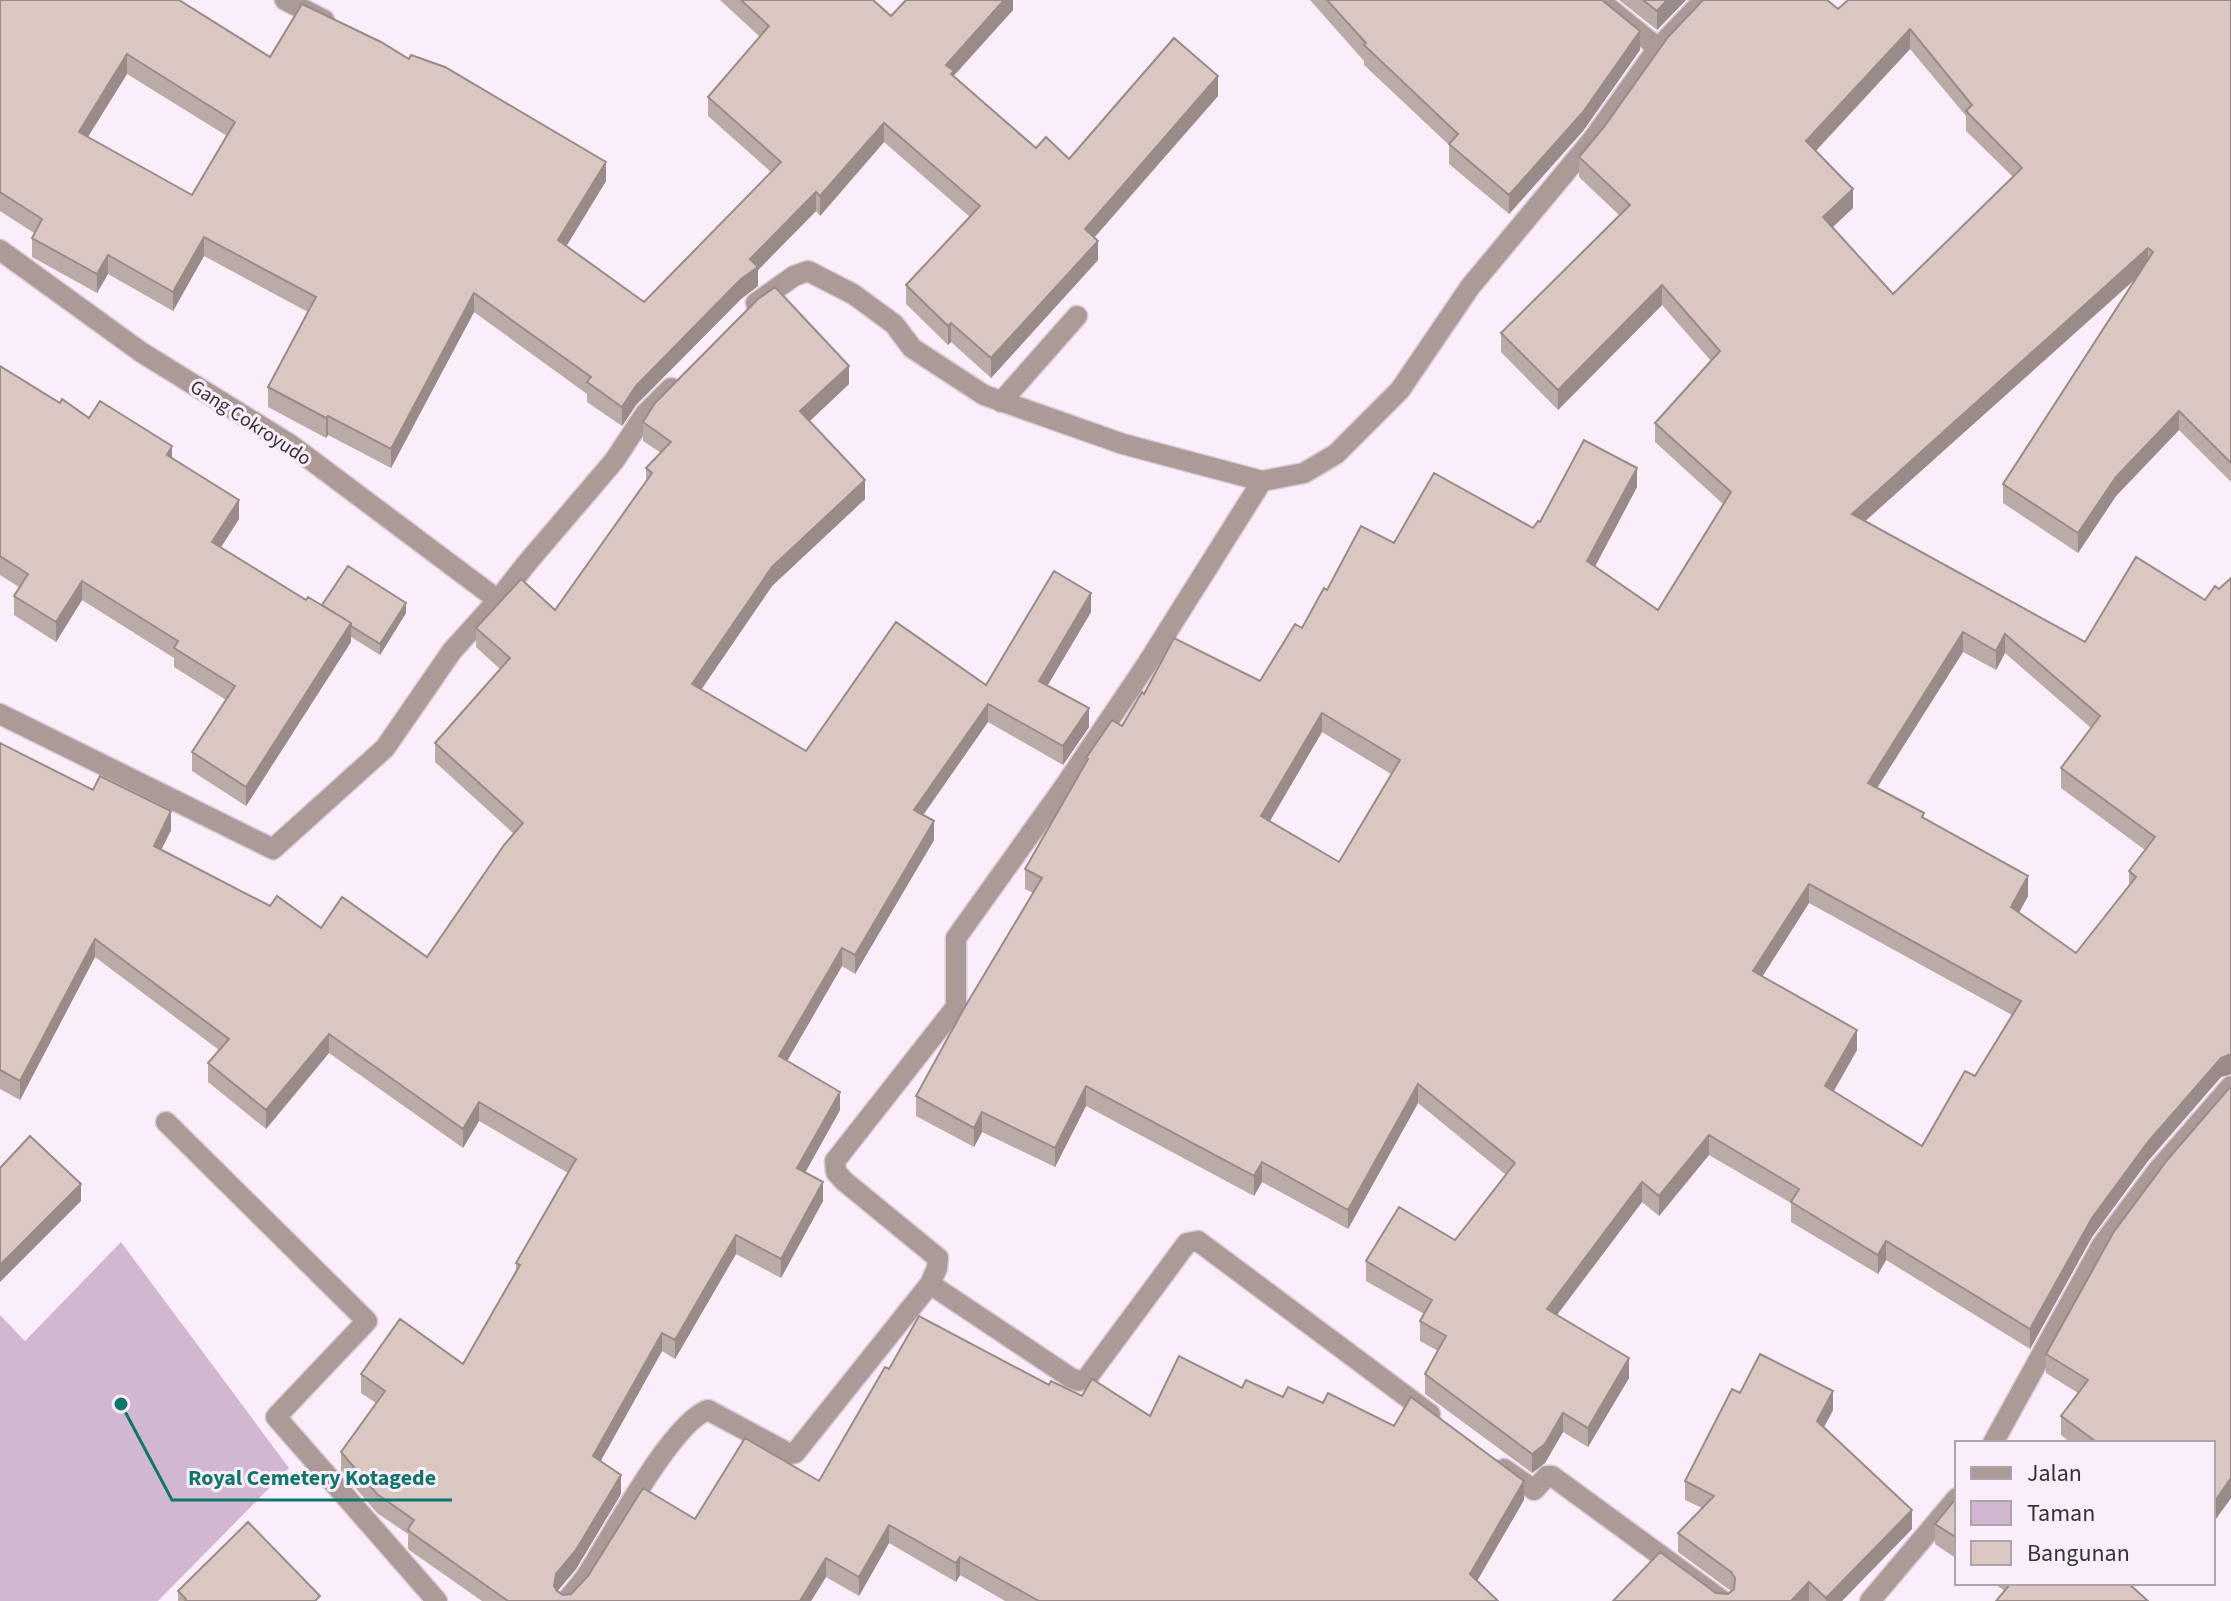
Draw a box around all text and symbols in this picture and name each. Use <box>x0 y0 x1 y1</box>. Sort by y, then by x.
street label: Gang Cokroyudo <box>184 373 316 473</box>
legend <box>1955 1441 2215 1585</box>
callout: Royal Cemetery Kotagede <box>172 1454 452 1500</box>
text: Jalan <box>2027 1456 2082 1491</box>
text: Royal Cemetery Kotagede <box>188 1462 436 1494</box>
text: Taman <box>2027 1496 2095 1531</box>
text: Bangunan <box>2027 1536 2130 1571</box>

